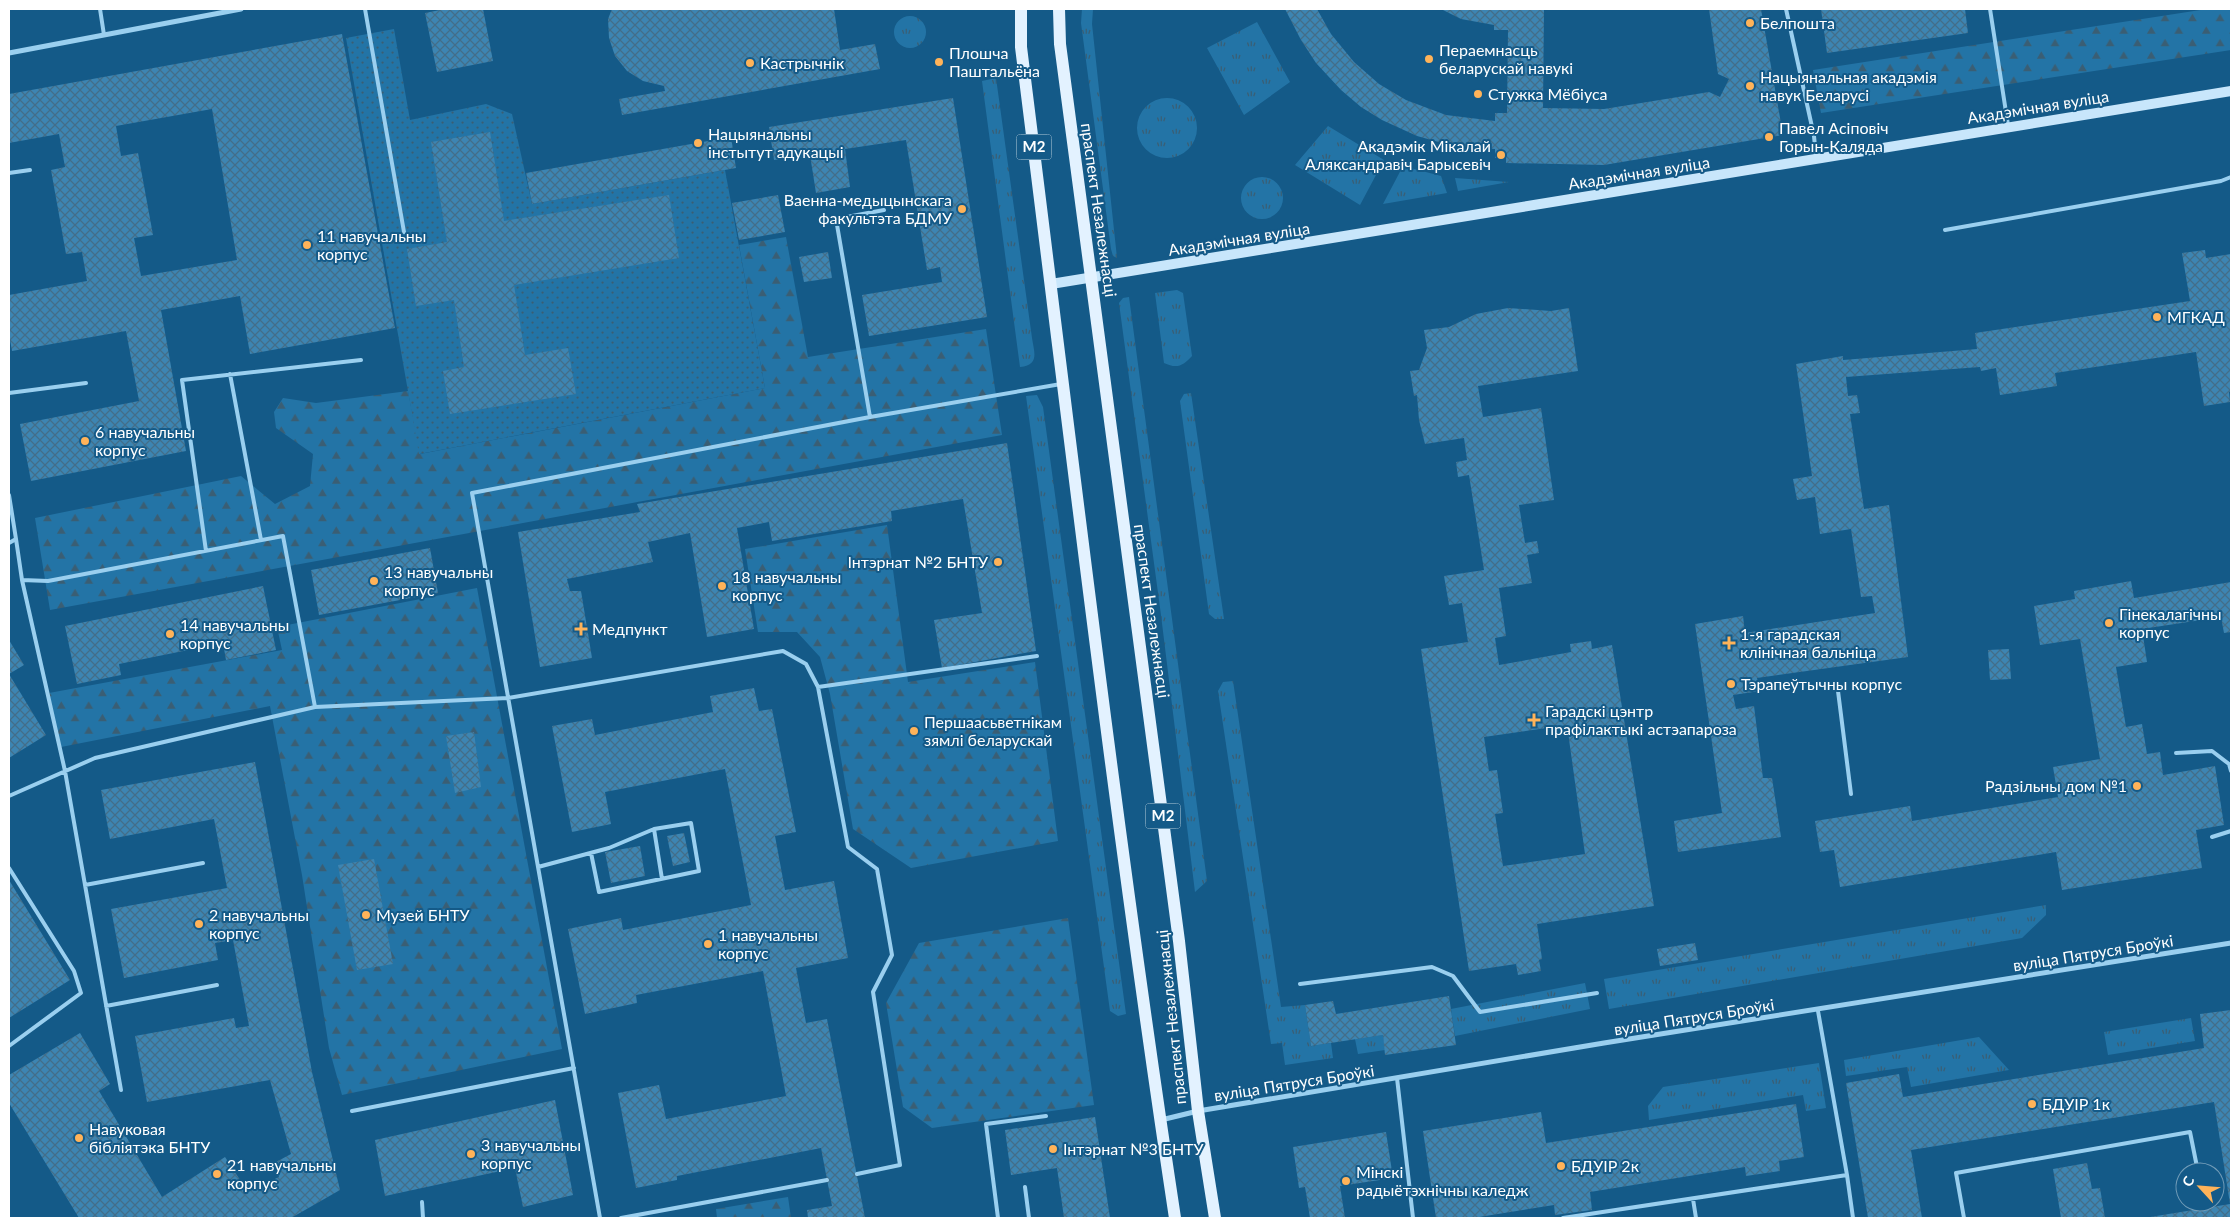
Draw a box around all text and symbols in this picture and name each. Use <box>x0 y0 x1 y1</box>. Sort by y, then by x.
place label: Белпошта <box>1760 13 1835 32</box>
marker: Белпошта <box>1744 17 1756 29</box>
place label: Пераемнасць беларускай навукі <box>1439 40 1573 77</box>
place label: Плошча Паштальёна <box>949 43 1040 80</box>
place label: Кастрычнік <box>760 53 845 72</box>
marker: Пераемнасць беларускай навукі <box>1423 53 1435 65</box>
marker: Плошча Паштальёна <box>933 56 945 68</box>
marker: Кастрычнік <box>744 57 756 69</box>
place label: Нацыянальная акадэмія навук Беларусі <box>1760 67 1937 104</box>
marker: Нацыянальная акадэмія навук Беларусі <box>1744 80 1756 92</box>
place label: Стужка Мёбіуса <box>1488 84 1608 103</box>
street label: Акадэмічная вуліца <box>1966 86 2110 127</box>
marker: Стужка Мёбіуса <box>1472 88 1484 100</box>
place label: Павел Асіповіч Горын-Каляда <box>1779 118 1889 155</box>
street label: праспект Незалежнасці <box>1078 122 1121 298</box>
place label: Нацыянальны інстытут адукацыі <box>708 124 844 161</box>
marker: Павел Асіповіч Горын-Каляда <box>1763 131 1775 143</box>
road number: М2 <box>1016 134 1052 160</box>
place label: Акадэмік Мікалай Аляксандравіч Барысевіч <box>1305 136 1491 173</box>
marker: Нацыянальны інстытут адукацыі <box>692 137 704 149</box>
marker: Акадэмік Мікалай Аляксандравіч Барысевіч <box>1495 149 1507 161</box>
street label: Акадэмічная вуліца <box>1567 152 1711 193</box>
place label: Ваенна-медыцынскага факультэта БДМУ <box>784 190 953 227</box>
marker: Ваенна-медыцынскага факультэта БДМУ <box>956 203 968 215</box>
street label: Акадэмічная вуліца <box>1167 218 1311 259</box>
place label: 11 навучальны корпус <box>317 226 426 263</box>
marker: 11 навучальны корпус <box>301 239 313 251</box>
place label: МГКАД <box>2167 307 2225 326</box>
marker: МГКАД <box>2151 311 2163 323</box>
place label: 6 навучальны корпус <box>95 422 195 459</box>
marker: 6 навучальны корпус <box>79 435 91 447</box>
street label: праспект Незалежнасці <box>1131 523 1174 699</box>
place label: Інтэрнат №2 БНТУ <box>847 552 989 571</box>
marker: Інтэрнат №2 БНТУ <box>992 556 1004 568</box>
place label: 13 навучальны корпус <box>384 562 493 599</box>
place label: 18 навучальны корпус <box>732 567 841 604</box>
marker: 13 навучальны корпус <box>368 575 380 587</box>
marker: 18 навучальны корпус <box>716 580 728 592</box>
place label: Гінекалагічны корпус <box>2119 604 2222 641</box>
place label: 14 навучальны корпус <box>180 615 289 652</box>
marker: Гінекалагічны корпус <box>2103 617 2115 629</box>
place label: Медпункт <box>592 619 668 638</box>
marker: Медпункт <box>574 622 588 636</box>
place label: 1-я гарадская клінічная бальніца <box>1740 624 1876 661</box>
marker: 14 навучальны корпус <box>164 628 176 640</box>
marker: 1-я гарадская клінічная бальніца <box>1722 636 1736 650</box>
place label: Тэрапеўтычны корпус <box>1741 674 1902 693</box>
marker: Тэрапеўтычны корпус <box>1725 678 1737 690</box>
place label: Гарадскі цэнтр прафілактыкі астэапароза <box>1545 701 1737 738</box>
place label: Першаасьветнікам зямлі беларускай <box>924 712 1062 749</box>
marker: Гарадскі цэнтр прафілактыкі астэапароза <box>1527 713 1541 727</box>
marker: Першаасьветнікам зямлі беларускай <box>908 725 920 737</box>
place label: Радзільны дом №1 <box>1985 776 2127 795</box>
marker: Радзільны дом №1 <box>2131 780 2143 792</box>
road number: М2 <box>1146 804 1180 828</box>
place label: 2 навучальны корпус <box>209 905 309 942</box>
place label: Музей БНТУ <box>376 905 470 924</box>
marker: Музей БНТУ <box>360 909 372 921</box>
marker: 2 навучальны корпус <box>193 918 205 930</box>
place label: 1 навучальны корпус <box>718 925 818 962</box>
street label: праспект Незалежнасці <box>1152 929 1189 1105</box>
street label: вуліца Пятруся Броўкі <box>2011 930 2174 975</box>
marker: 1 навучальны корпус <box>702 938 714 950</box>
street label: вуліца Пятруся Броўкі <box>1612 994 1775 1039</box>
street label: вуліца Пятруся Броўкі <box>1212 1060 1375 1105</box>
place label: БДУІР 1к <box>2042 1094 2111 1113</box>
marker: БДУІР 1к <box>2026 1098 2038 1110</box>
place label: Навуковая бібліятэка БНТУ <box>89 1119 211 1156</box>
marker: Навуковая бібліятэка БНТУ <box>73 1132 85 1144</box>
place label: 3 навучальны корпус <box>481 1135 581 1172</box>
place label: Інтэрнат №3 БНТУ <box>1063 1139 1205 1158</box>
marker: Інтэрнат №3 БНТУ <box>1047 1143 1059 1155</box>
marker: 3 навучальны корпус <box>465 1148 477 1160</box>
place label: 21 навучальны корпус <box>227 1155 336 1192</box>
place label: БДУІР 2к <box>1571 1156 1640 1175</box>
marker: БДУІР 2к <box>1555 1160 1567 1172</box>
place label: Мінскі радыётэхнічны каледж <box>1356 1162 1529 1199</box>
north arrow <box>2175 1162 2225 1212</box>
marker: 21 навучальны корпус <box>211 1168 223 1180</box>
text: С <box>2178 1173 2198 1189</box>
marker: Мінскі радыётэхнічны каледж <box>1340 1175 1352 1187</box>

